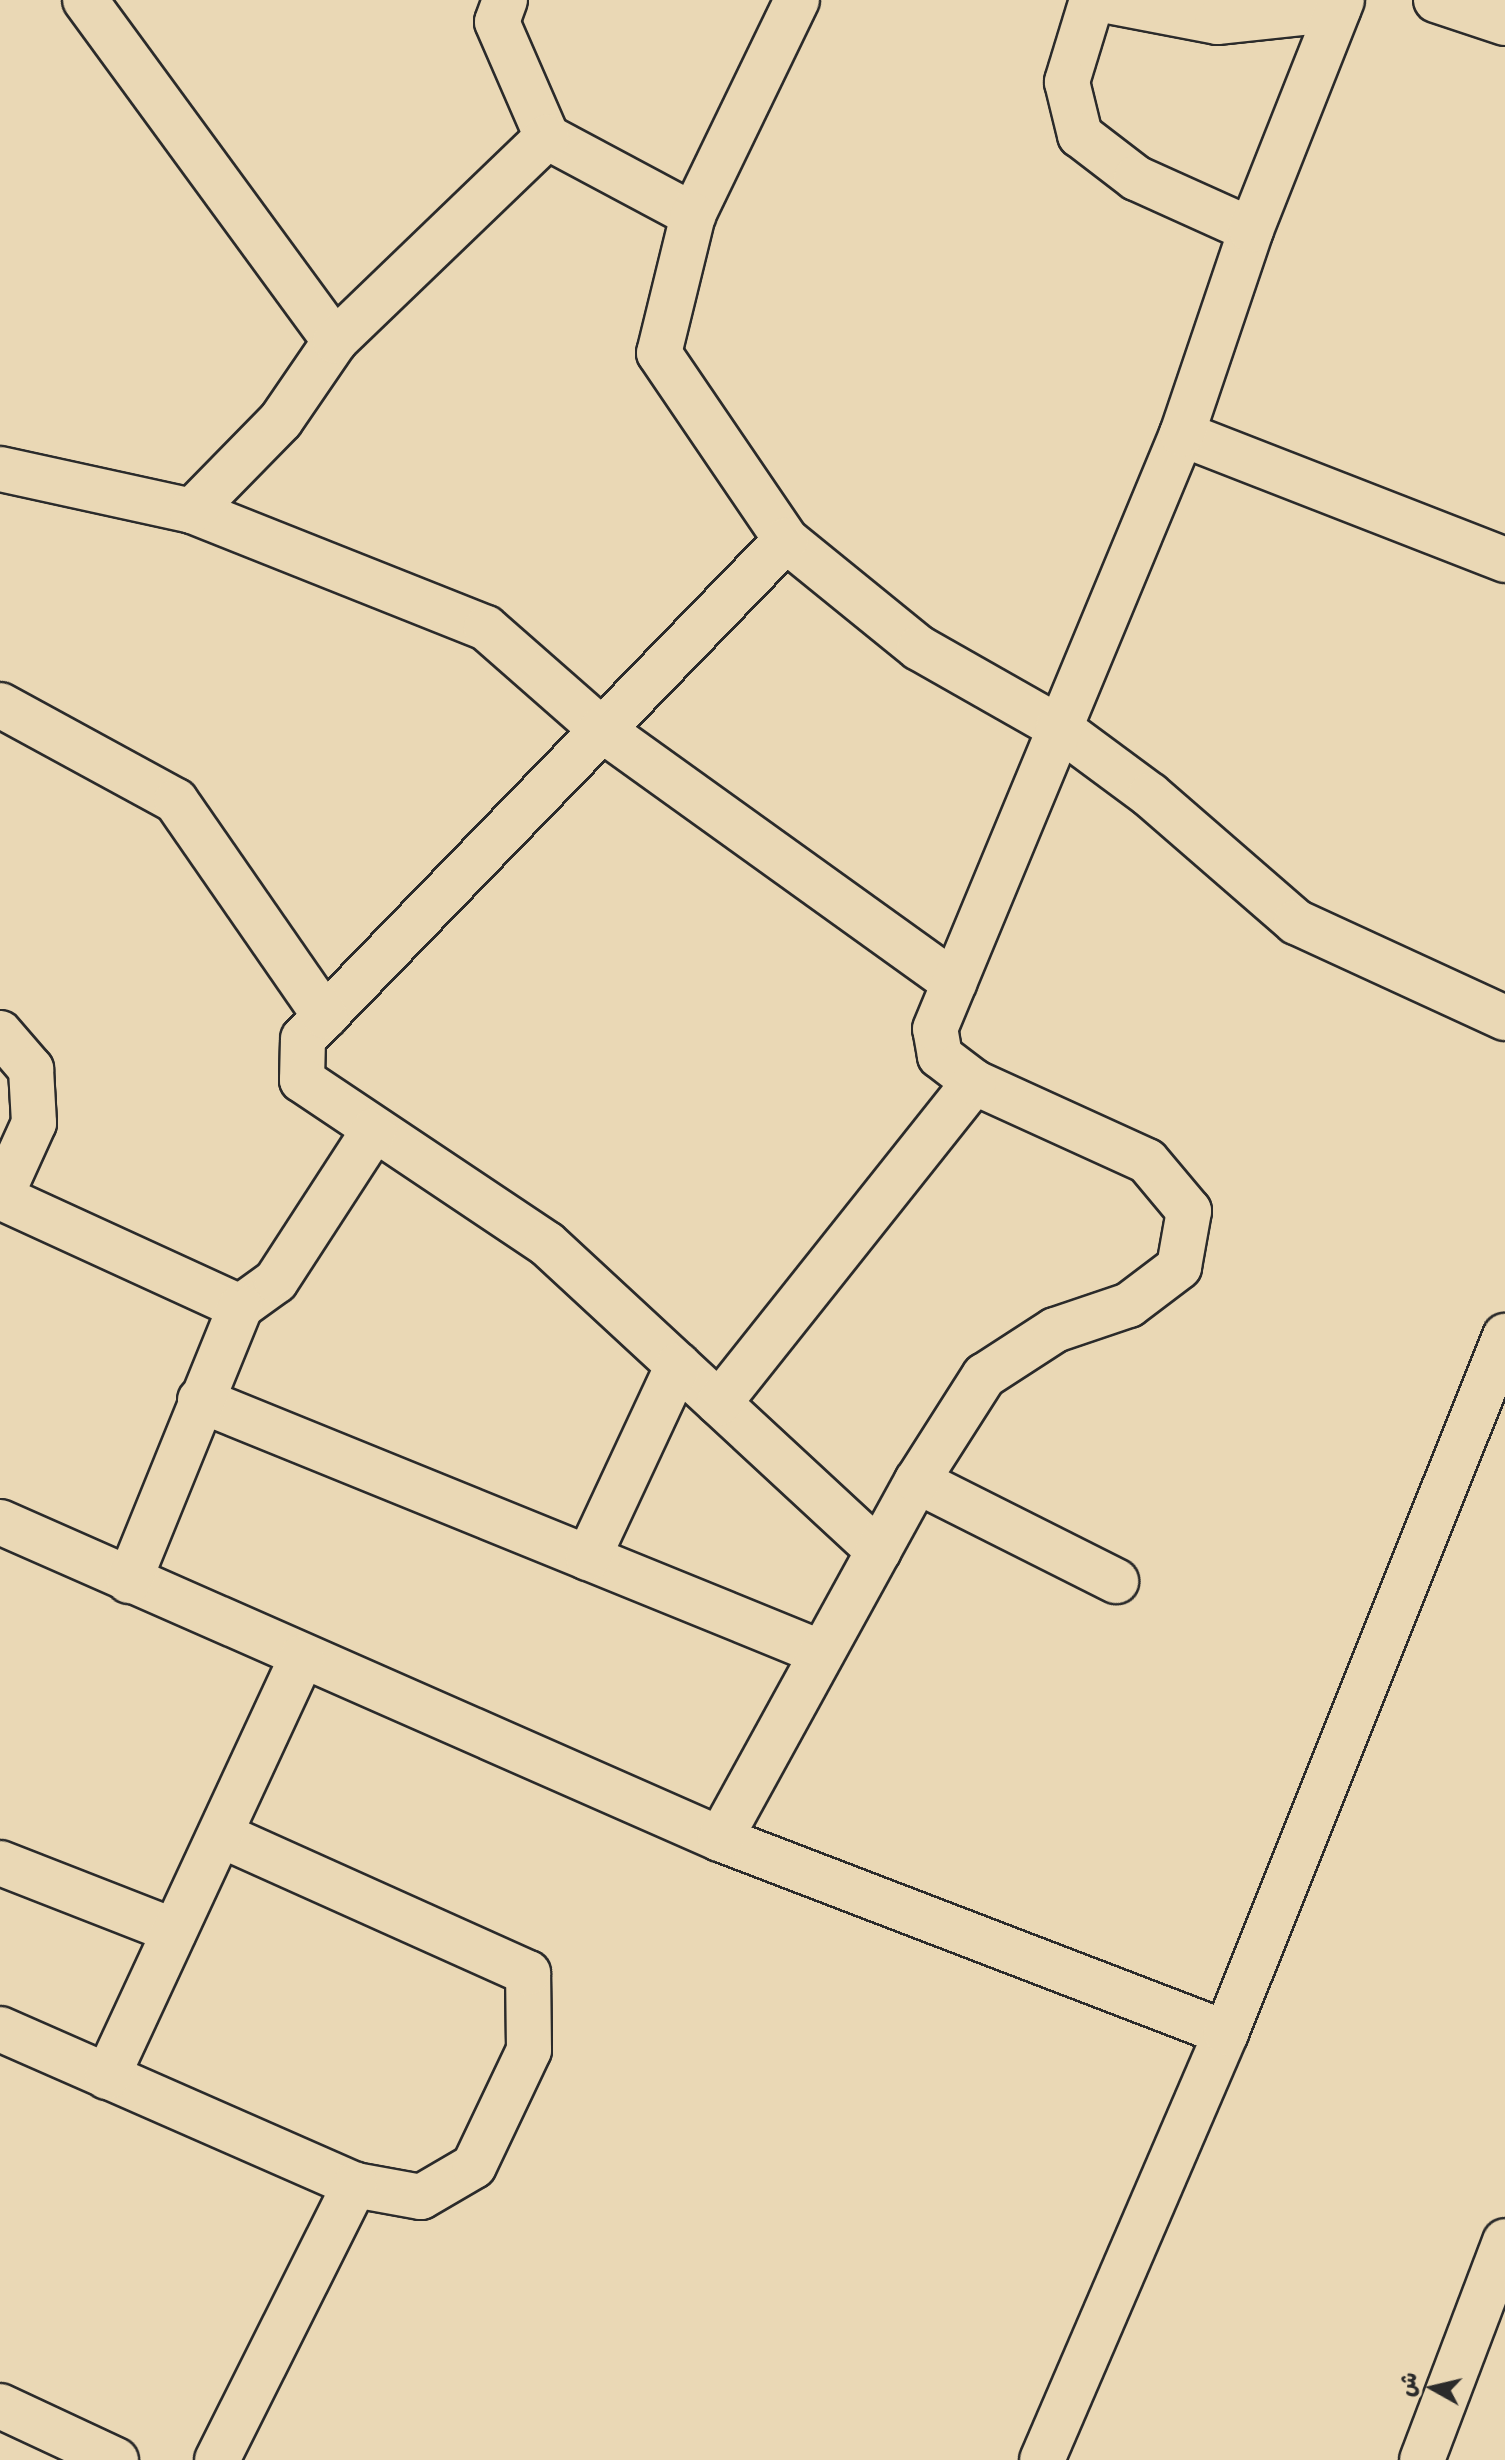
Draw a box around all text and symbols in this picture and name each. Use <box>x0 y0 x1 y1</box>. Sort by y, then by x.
north arrow <box>1393 2348 1473 2428</box>
text: ش <box>1392 2370 1426 2399</box>

